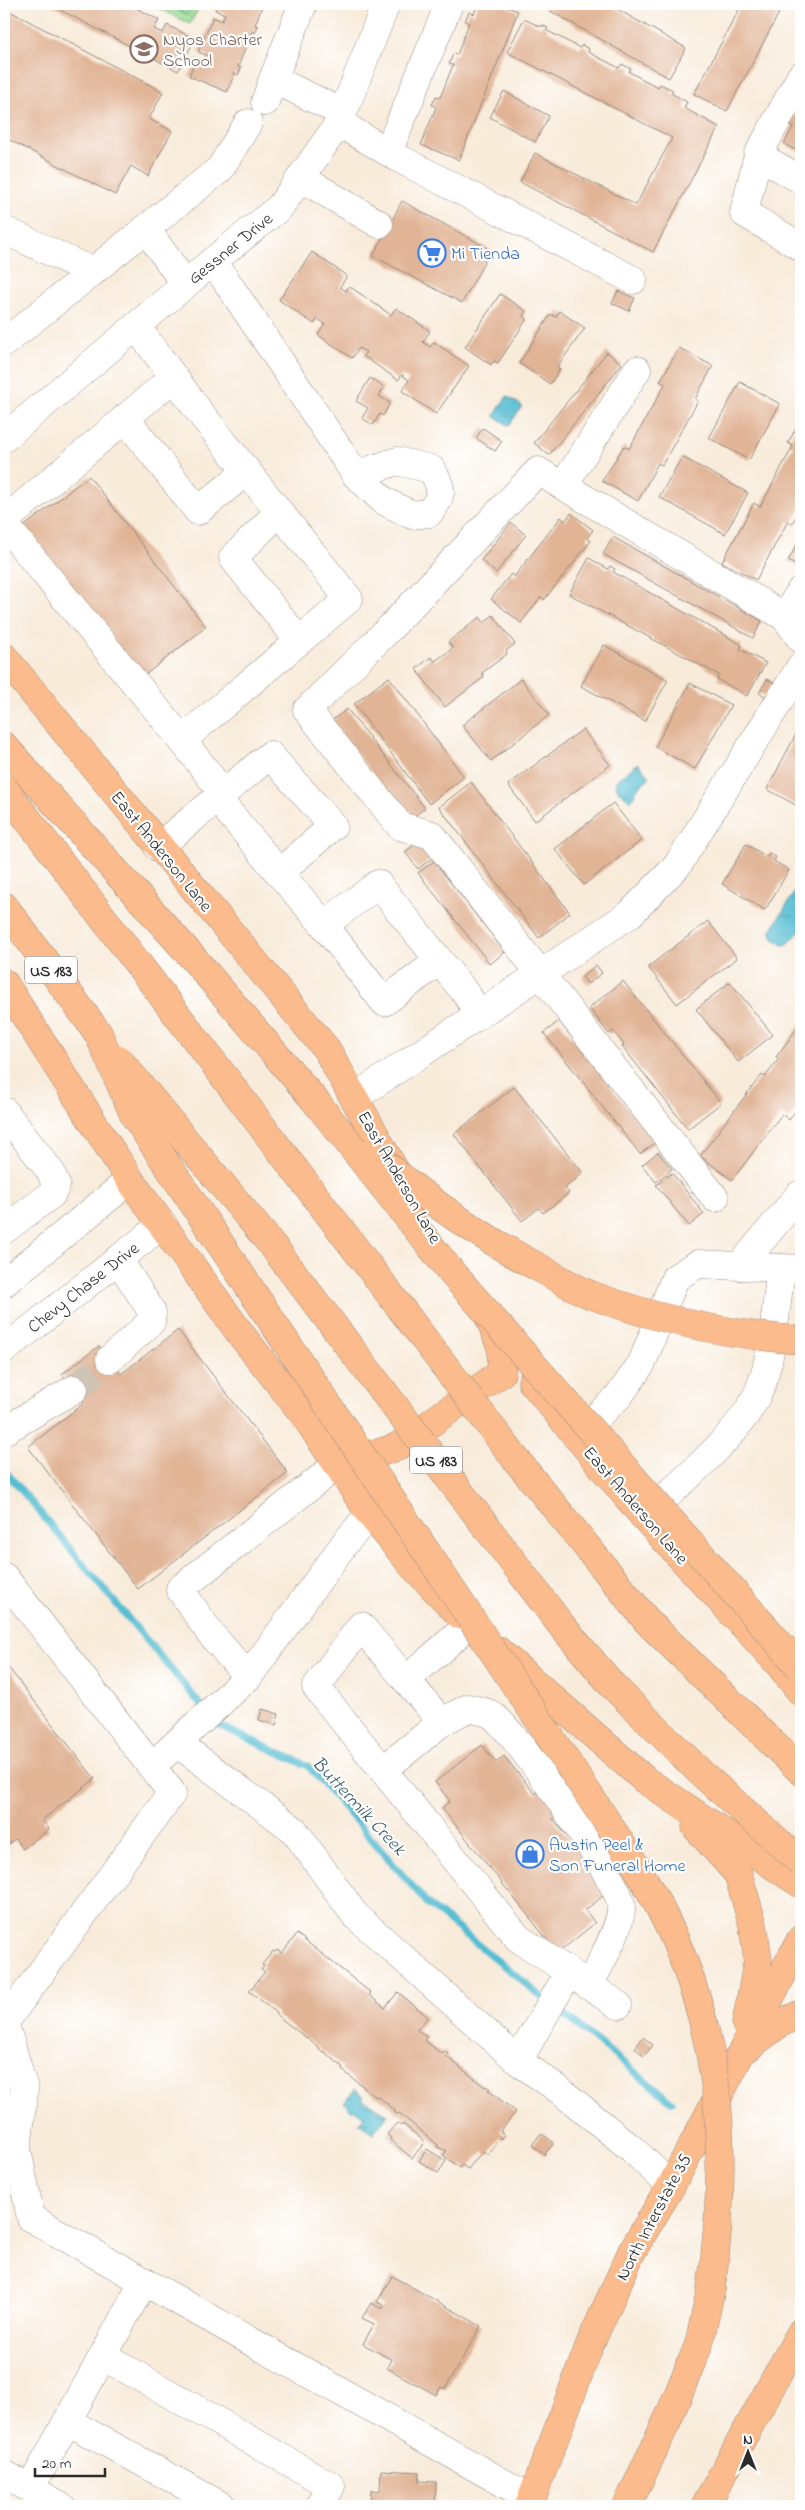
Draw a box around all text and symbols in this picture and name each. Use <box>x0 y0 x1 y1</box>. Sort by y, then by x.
place label: Nyos Charter School <box>163 28 263 75</box>
school or university icon: Nyos Charter School <box>129 34 159 64</box>
street label: Gessner Drive <box>183 207 280 292</box>
supermarket icon: Mi Tienda <box>417 238 447 268</box>
place label: Mi Tienda <box>451 242 520 268</box>
street label: East Anderson Lane <box>103 786 218 919</box>
road number: US 183 <box>25 956 77 984</box>
street label: East Anderson Lane <box>350 1107 447 1250</box>
street label: Chevy Chase Drive <box>23 1236 146 1341</box>
street label: East Anderson Lane <box>576 1441 694 1572</box>
road number: US 183 <box>410 1446 462 1474</box>
water label: Buttermilk Creek <box>305 1751 412 1863</box>
place label: Austin Peel & Son Funeral Home <box>549 1833 686 1880</box>
shop icon: Austin Peel & Son Funeral Home <box>515 1839 545 1869</box>
street label: North Interstate 35 <box>610 2150 699 2286</box>
north arrow <box>722 2428 772 2478</box>
text: N <box>743 2430 753 2451</box>
scale bar <box>35 2445 105 2477</box>
text: 20 m <box>42 2453 72 2475</box>

